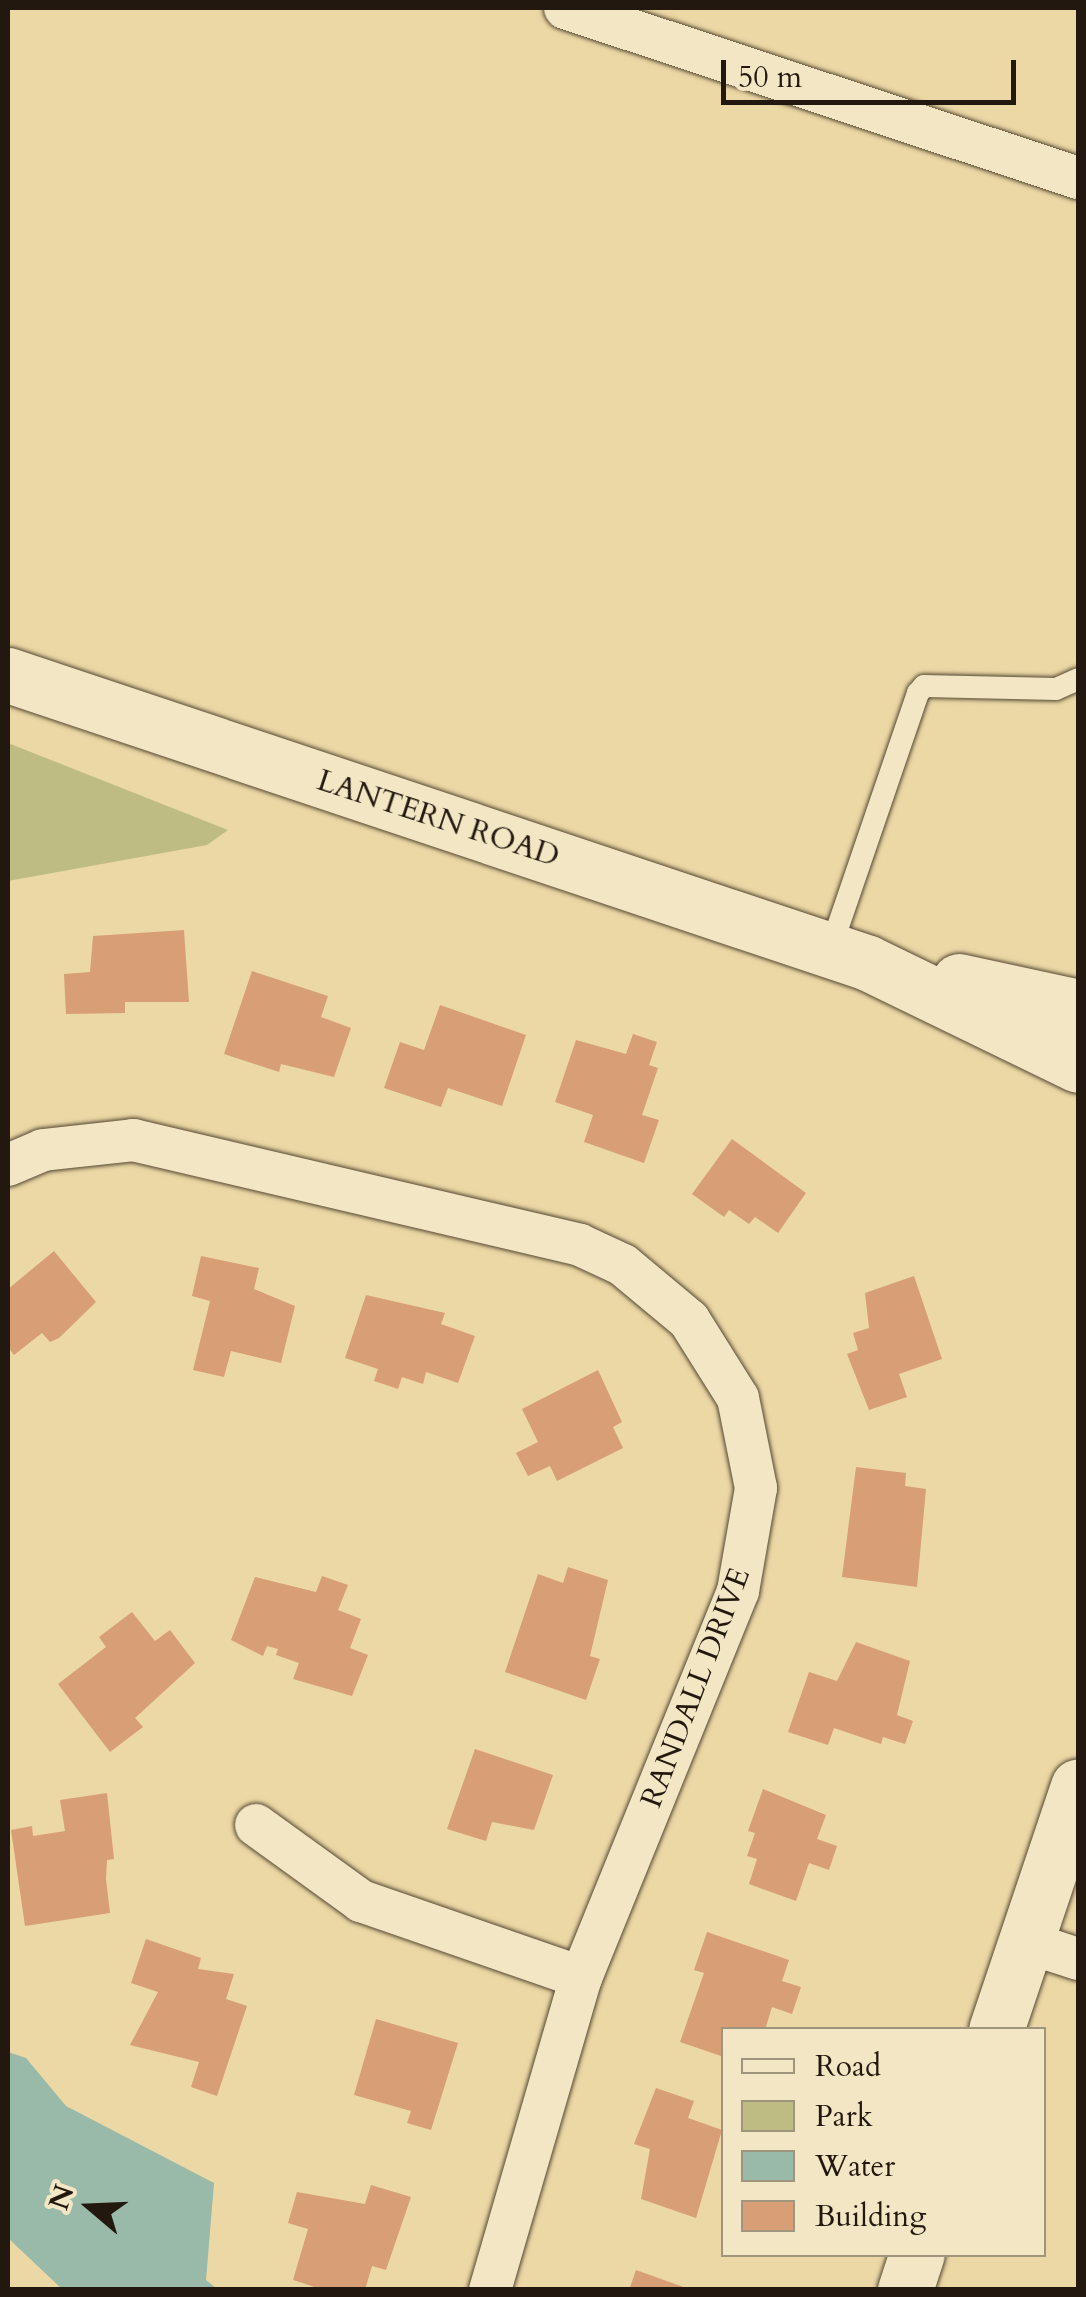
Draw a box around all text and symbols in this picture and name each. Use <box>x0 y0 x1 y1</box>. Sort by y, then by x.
scale bar <box>726 40 1021 102</box>
text: 50 m <box>738 57 802 98</box>
street label: LANTERN ROAD <box>312 763 564 875</box>
street label: RANDALL DRIVE <box>634 1563 758 1813</box>
legend <box>721 2027 1046 2257</box>
text: Road <box>815 2046 881 2087</box>
text: Park <box>815 2096 873 2137</box>
text: Water <box>815 2146 895 2187</box>
north arrow <box>40 2157 140 2257</box>
text: N <box>40 2180 84 2215</box>
text: Building <box>815 2196 926 2237</box>

